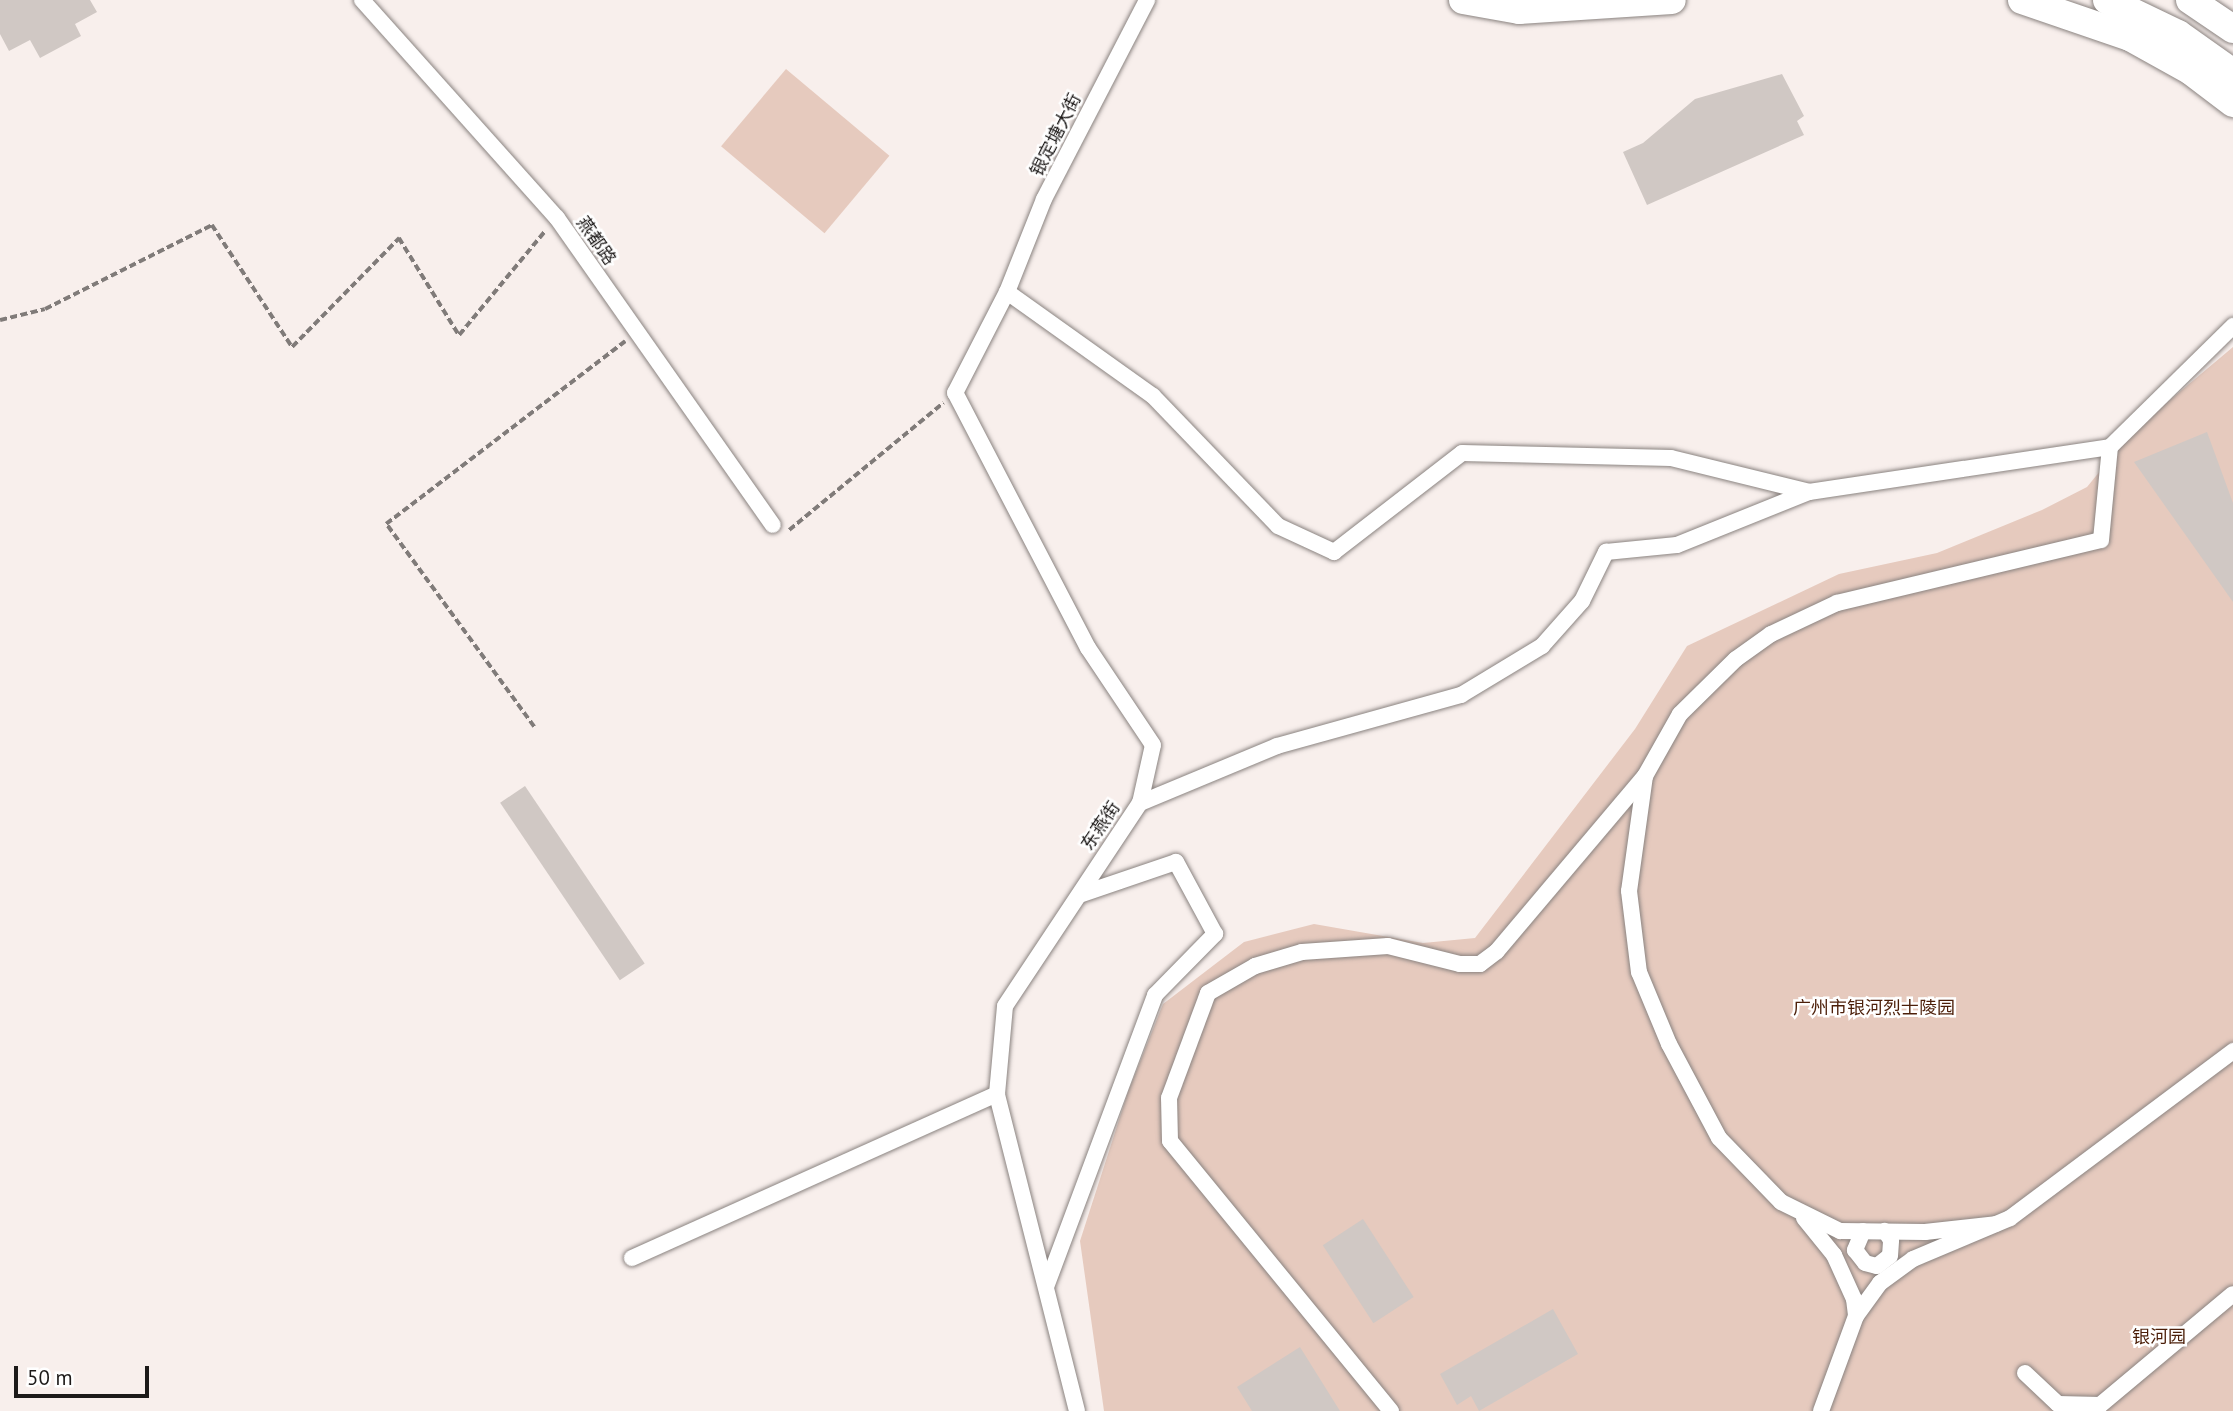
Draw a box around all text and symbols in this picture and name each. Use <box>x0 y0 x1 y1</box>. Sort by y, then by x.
street label: 银定塘大街 <box>1026 90 1086 180</box>
street label: 燕都路 <box>572 213 620 269</box>
street label: 东燕街 <box>1077 798 1125 854</box>
park label: 广州市银河烈士陵园 <box>1793 997 1955 1019</box>
park label: 银河园 <box>2132 1326 2186 1348</box>
scale bar <box>18 1352 152 1396</box>
text: 50 m <box>27 1364 73 1391</box>

